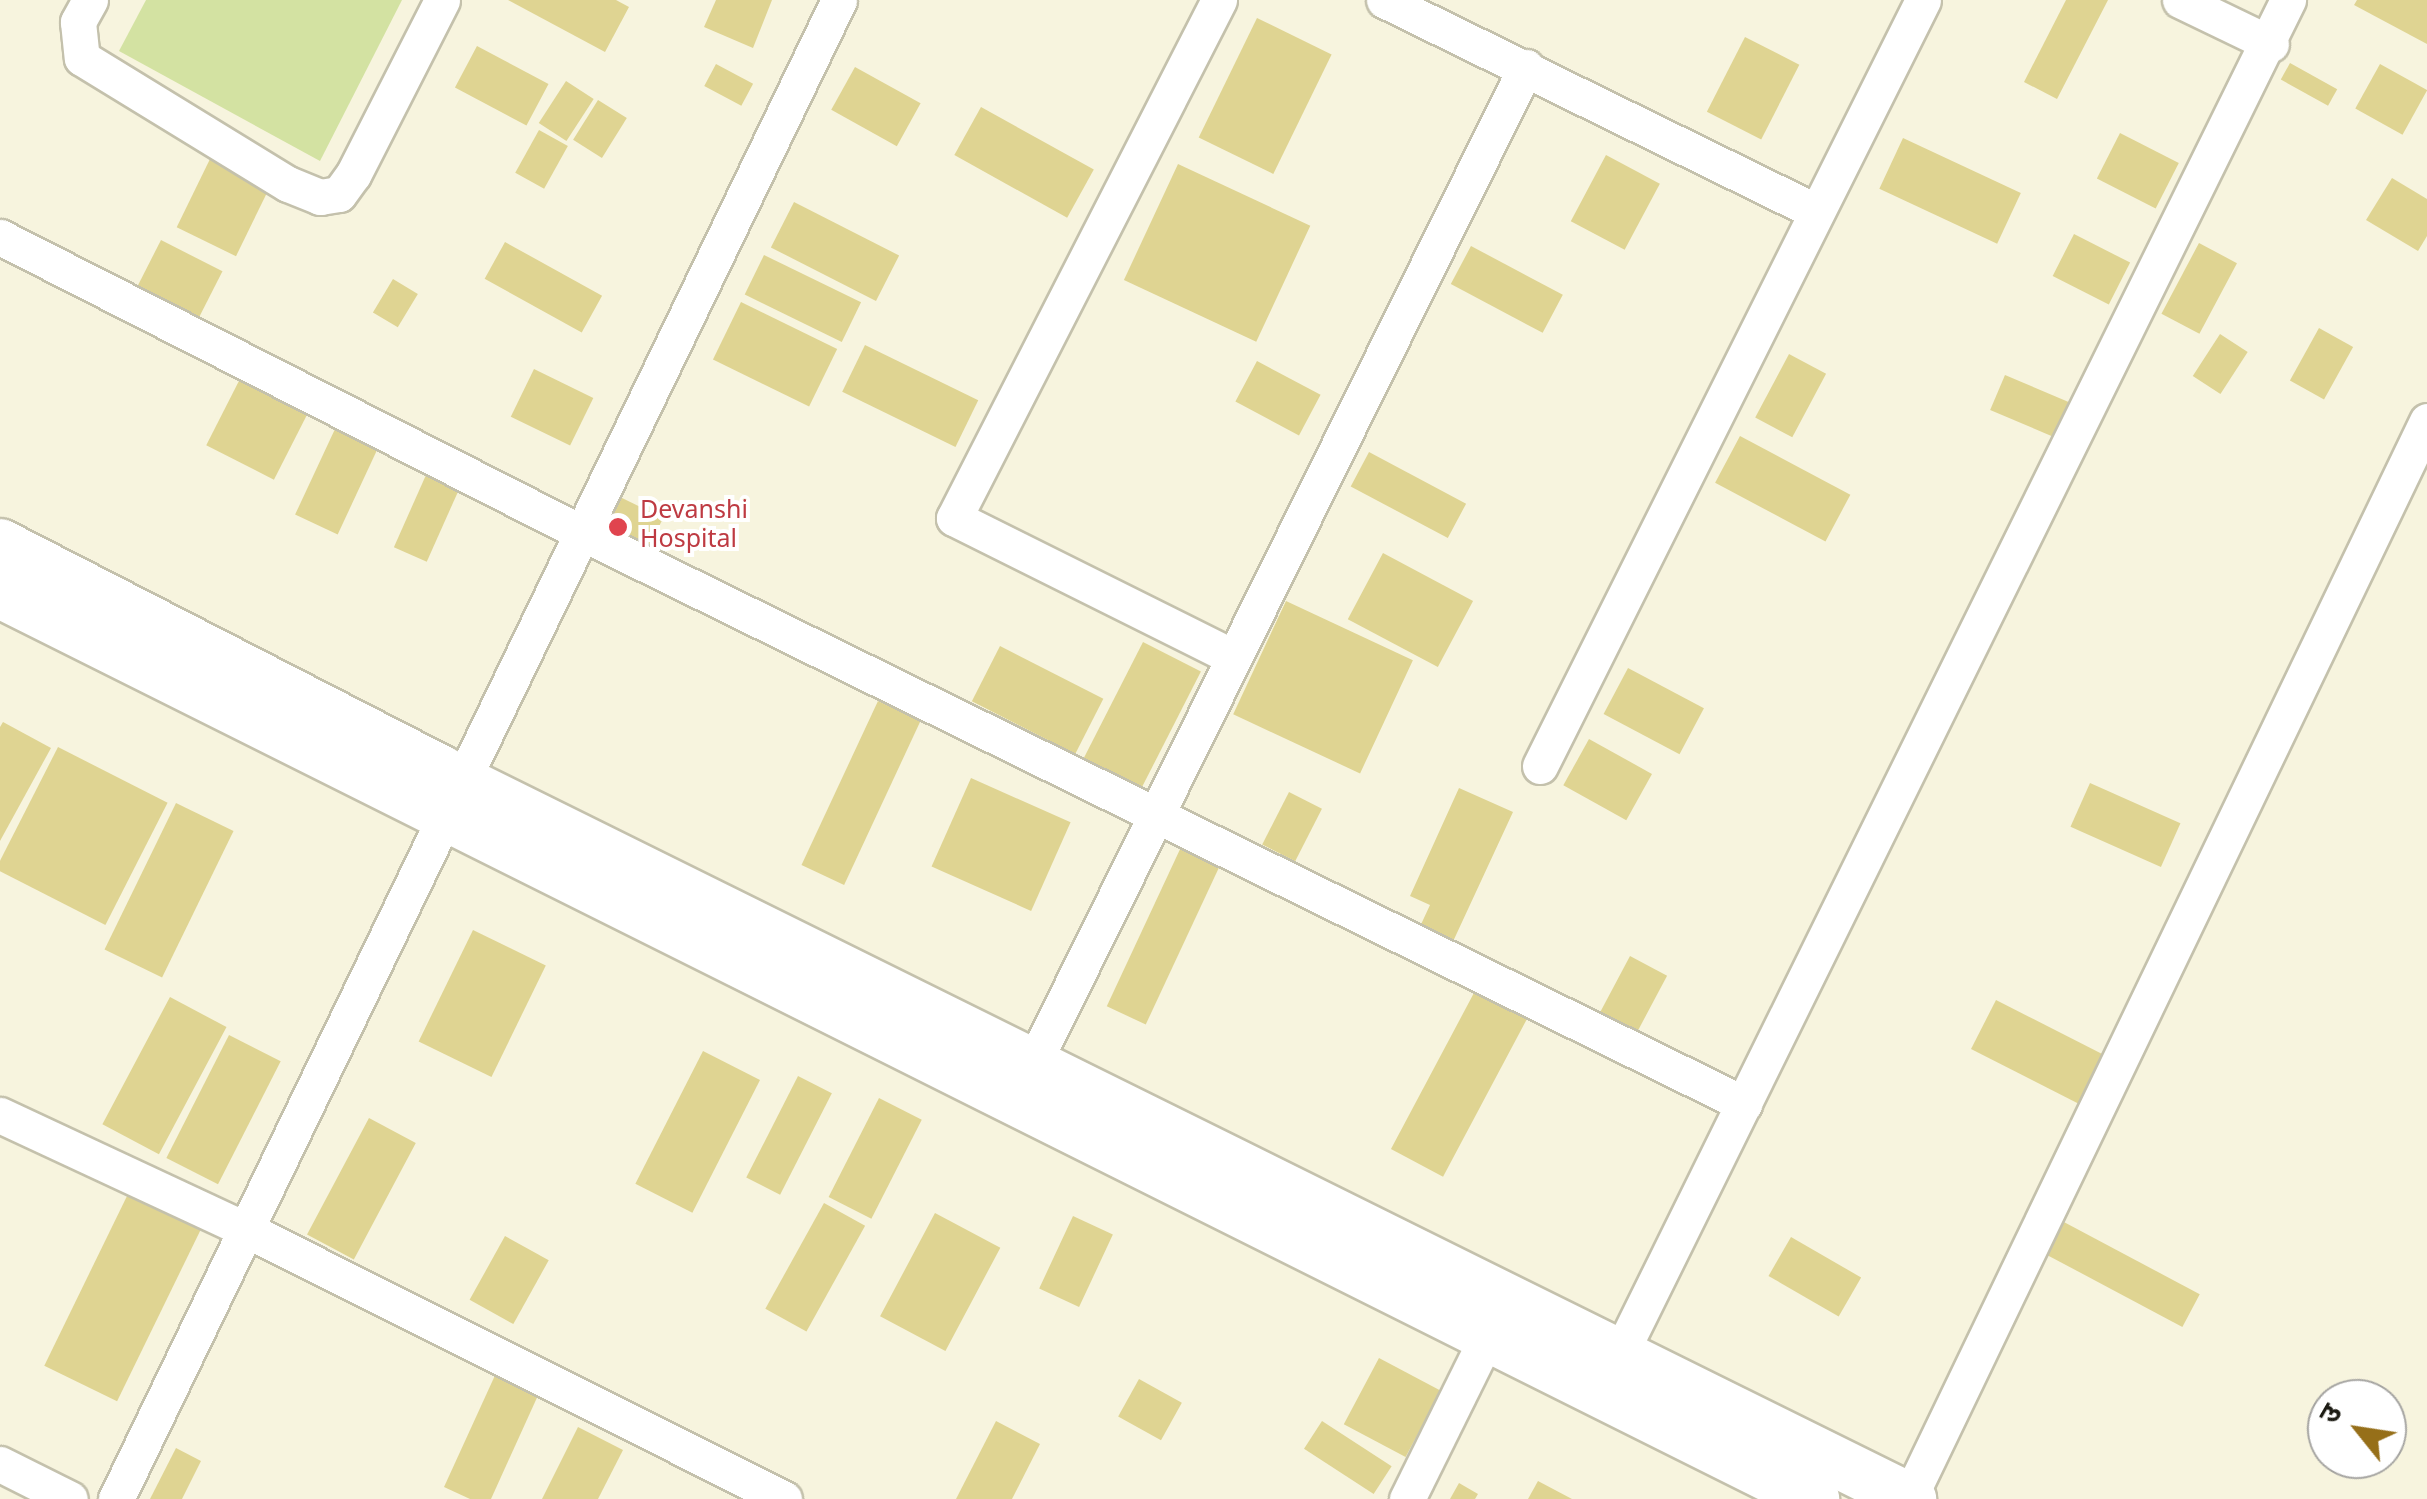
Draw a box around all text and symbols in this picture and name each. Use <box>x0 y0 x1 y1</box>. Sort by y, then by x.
place label: Devanshi Hospital <box>640 498 748 557</box>
marker: Devanshi Hospital <box>605 514 631 540</box>
north arrow <box>2307 1379 2407 1479</box>
text: उ <box>2313 1399 2352 1431</box>

